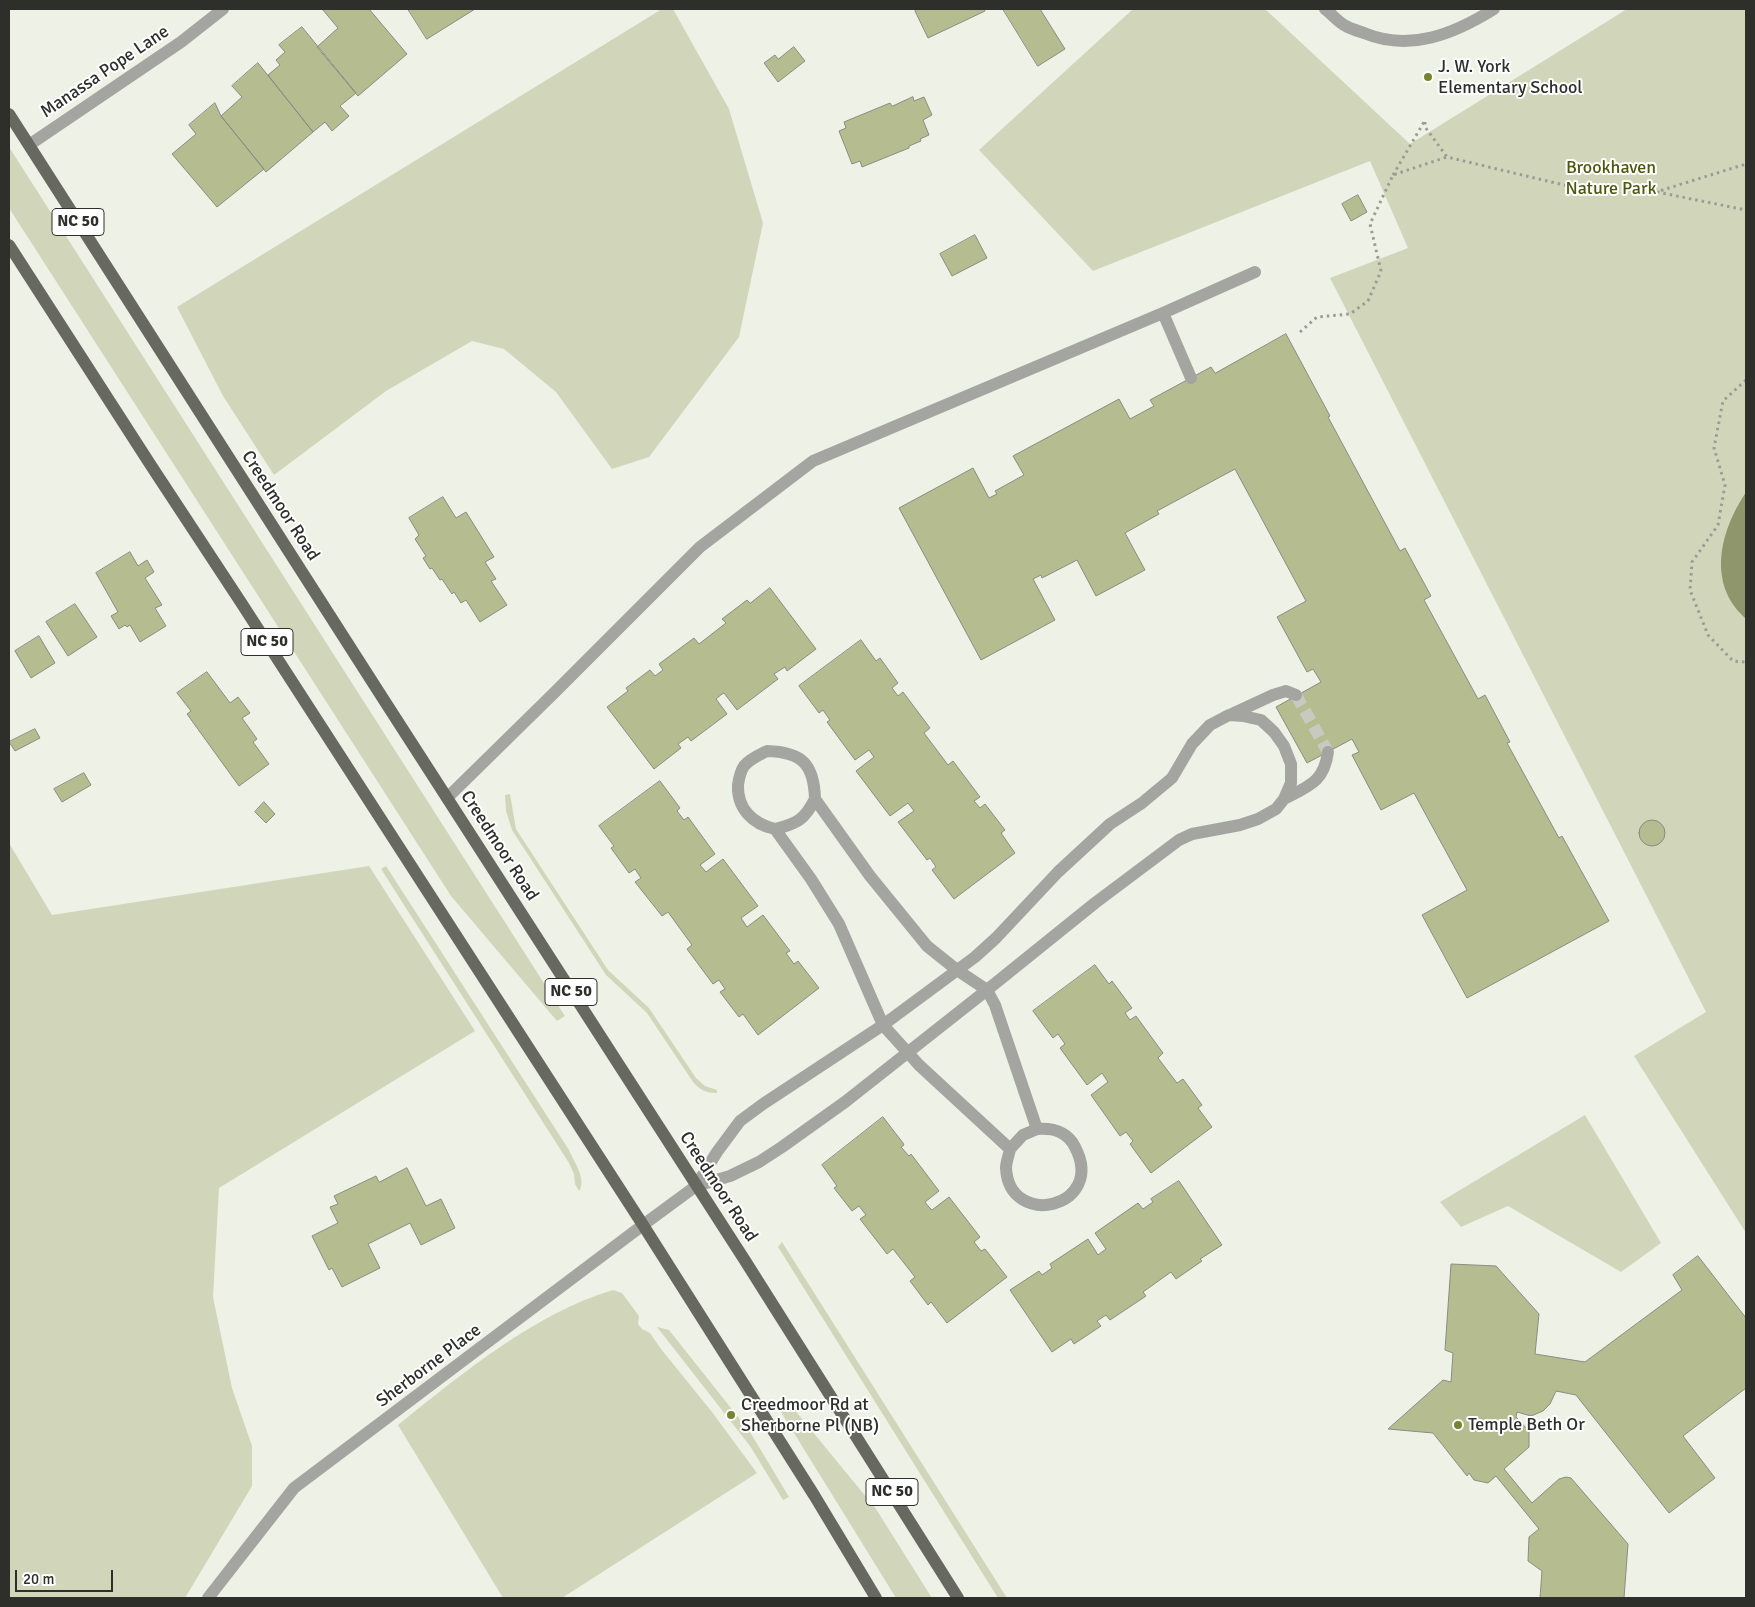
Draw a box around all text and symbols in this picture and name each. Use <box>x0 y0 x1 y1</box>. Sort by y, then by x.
street label: Manassa Pope Lane <box>37 21 173 123</box>
place label: J. W. York Elementary School <box>1438 56 1583 98</box>
marker: J. W. York Elementary School <box>1422 71 1434 83</box>
park label: Brookhaven Nature Park <box>1565 157 1657 200</box>
road number: NC 50 <box>52 208 104 236</box>
street label: Creedmoor Road <box>236 447 324 565</box>
road number: NC 50 <box>241 628 293 656</box>
street label: Creedmoor Road <box>455 787 543 905</box>
road number: NC 50 <box>545 979 597 1006</box>
street label: Creedmoor Road <box>674 1128 762 1246</box>
street label: Sherborne Place <box>372 1320 486 1412</box>
place label: Creedmoor Rd at Sherborne Pl (NB) <box>741 1394 879 1436</box>
marker: Creedmoor Rd at Sherborne Pl (NB) <box>725 1409 737 1421</box>
place label: Temple Beth Or <box>1468 1414 1585 1436</box>
marker: Temple Beth Or <box>1452 1419 1464 1431</box>
road number: NC 50 <box>866 1478 918 1505</box>
scale bar <box>18 1560 115 1592</box>
text: 20 m <box>23 1570 54 1588</box>

